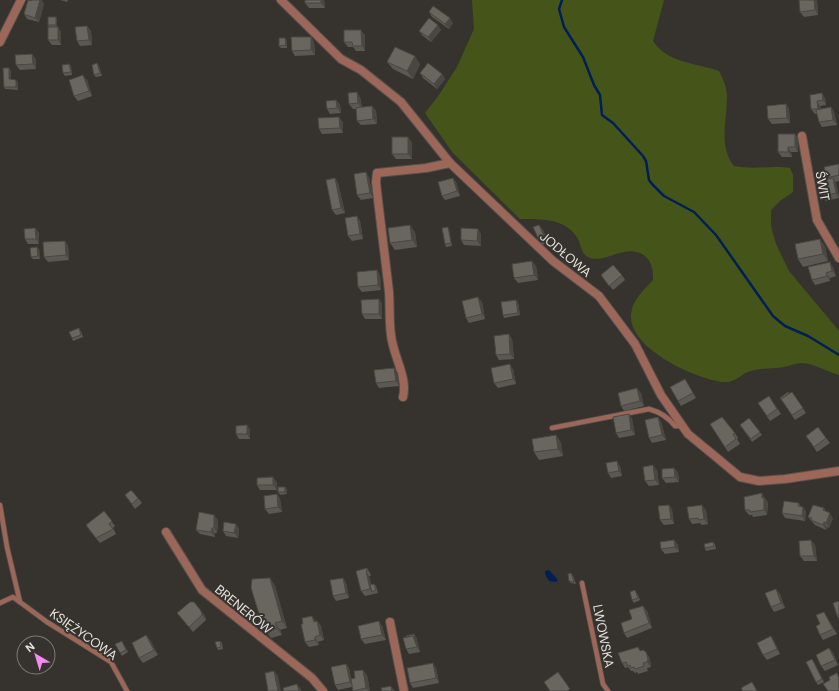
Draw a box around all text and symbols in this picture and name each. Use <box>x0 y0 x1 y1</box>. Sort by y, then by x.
street label: ŚWIT <box>812 170 834 202</box>
street label: JODŁOWA <box>537 228 595 281</box>
street label: BRENERÓW <box>211 581 276 638</box>
street label: LWOWSKA <box>589 603 618 670</box>
street label: KSIĘŻYCOWA <box>47 605 121 664</box>
north arrow <box>16 635 56 675</box>
text: N <box>22 639 37 655</box>

